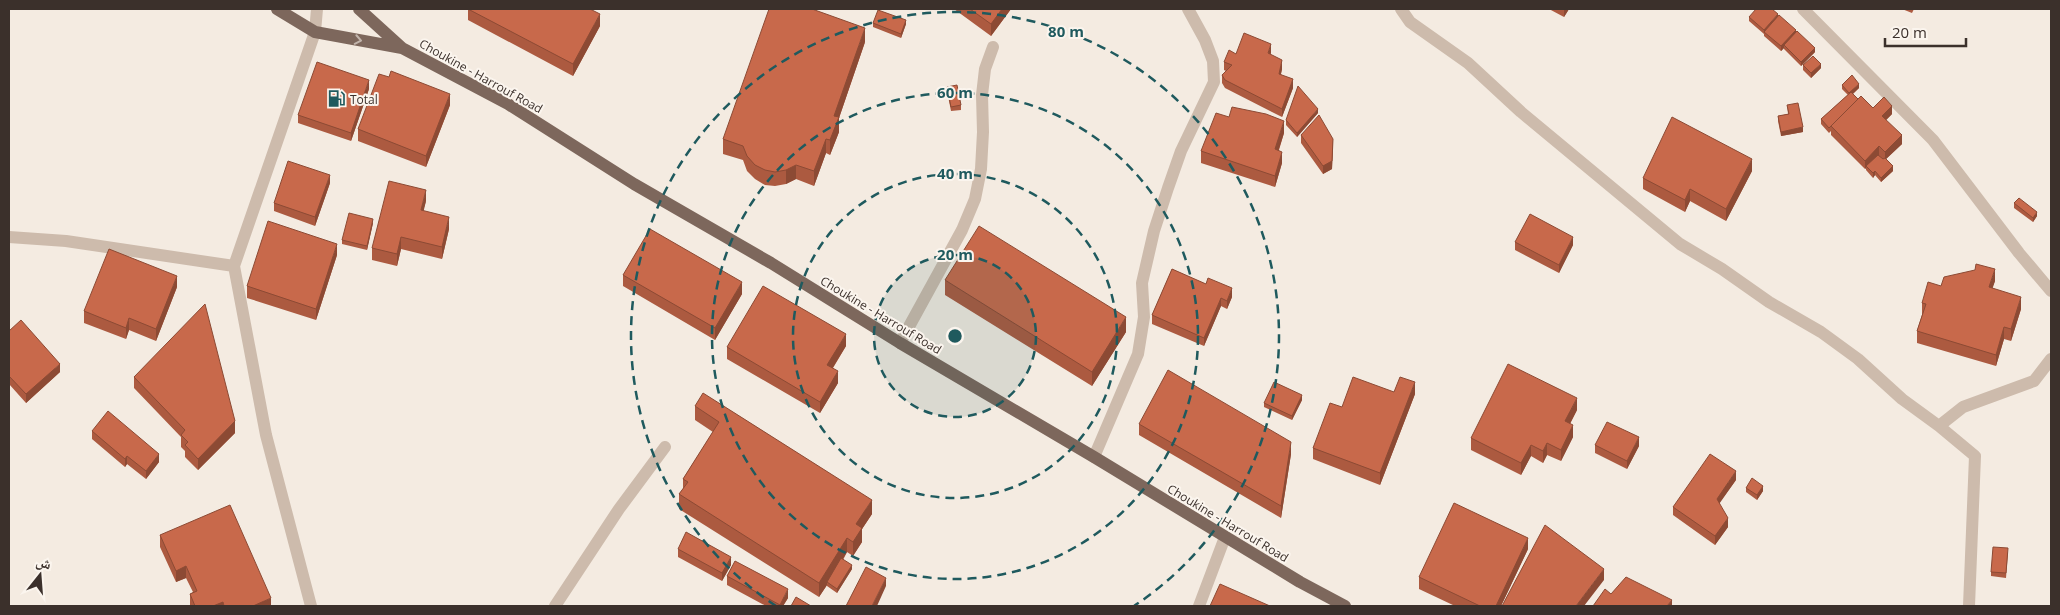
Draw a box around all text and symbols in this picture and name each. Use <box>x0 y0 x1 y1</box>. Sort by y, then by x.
scale bar <box>1885 15 1966 47</box>
text: 80 m <box>1048 21 1084 41</box>
text: 20 m <box>1892 22 1927 42</box>
one-way arrow <box>354 35 363 45</box>
street label: Choukine - Harrouf Road <box>416 35 546 117</box>
text: 60 m <box>937 82 973 102</box>
fuel station icon: Total <box>326 89 346 109</box>
place label: Total <box>350 91 378 108</box>
text: 40 m <box>937 163 973 183</box>
text: 20 m <box>937 244 973 264</box>
street label: Choukine - Harrouf Road <box>817 272 945 358</box>
centre of rings <box>946 327 964 345</box>
street label: Choukine - Harrouf Road <box>1164 480 1292 566</box>
north arrow <box>15 550 65 600</box>
text: ش <box>34 551 54 573</box>

